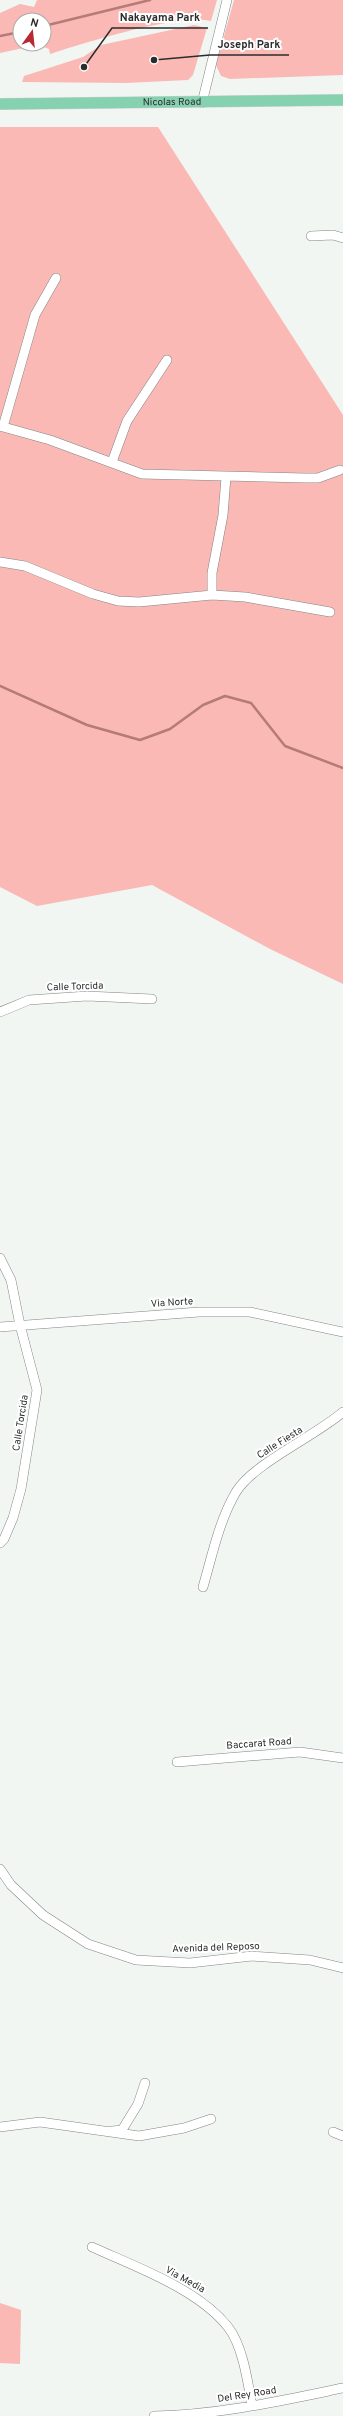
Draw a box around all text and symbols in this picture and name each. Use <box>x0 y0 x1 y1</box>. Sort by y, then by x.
callout: Nakayama Park <box>112 5 208 28</box>
text: Nakayama Park <box>120 11 200 25</box>
north arrow <box>12 12 52 52</box>
text: N <box>29 16 40 31</box>
callout: Joseph Park <box>210 32 289 55</box>
text: Joseph Park <box>217 38 281 52</box>
street label: Nicolas Road <box>143 95 201 109</box>
street label: Calle Torcida <box>46 980 104 994</box>
street label: Via Norte <box>150 1295 194 1311</box>
street label: Calle Torcida <box>10 1394 32 1452</box>
street label: Calle Fiesta <box>255 1424 305 1462</box>
street label: Baccarat Road <box>226 1735 292 1753</box>
street label: Avenida del Reposo <box>172 1940 260 1956</box>
street label: Via Media <box>163 2264 207 2296</box>
street label: Del Rey Road <box>217 2384 277 2406</box>

